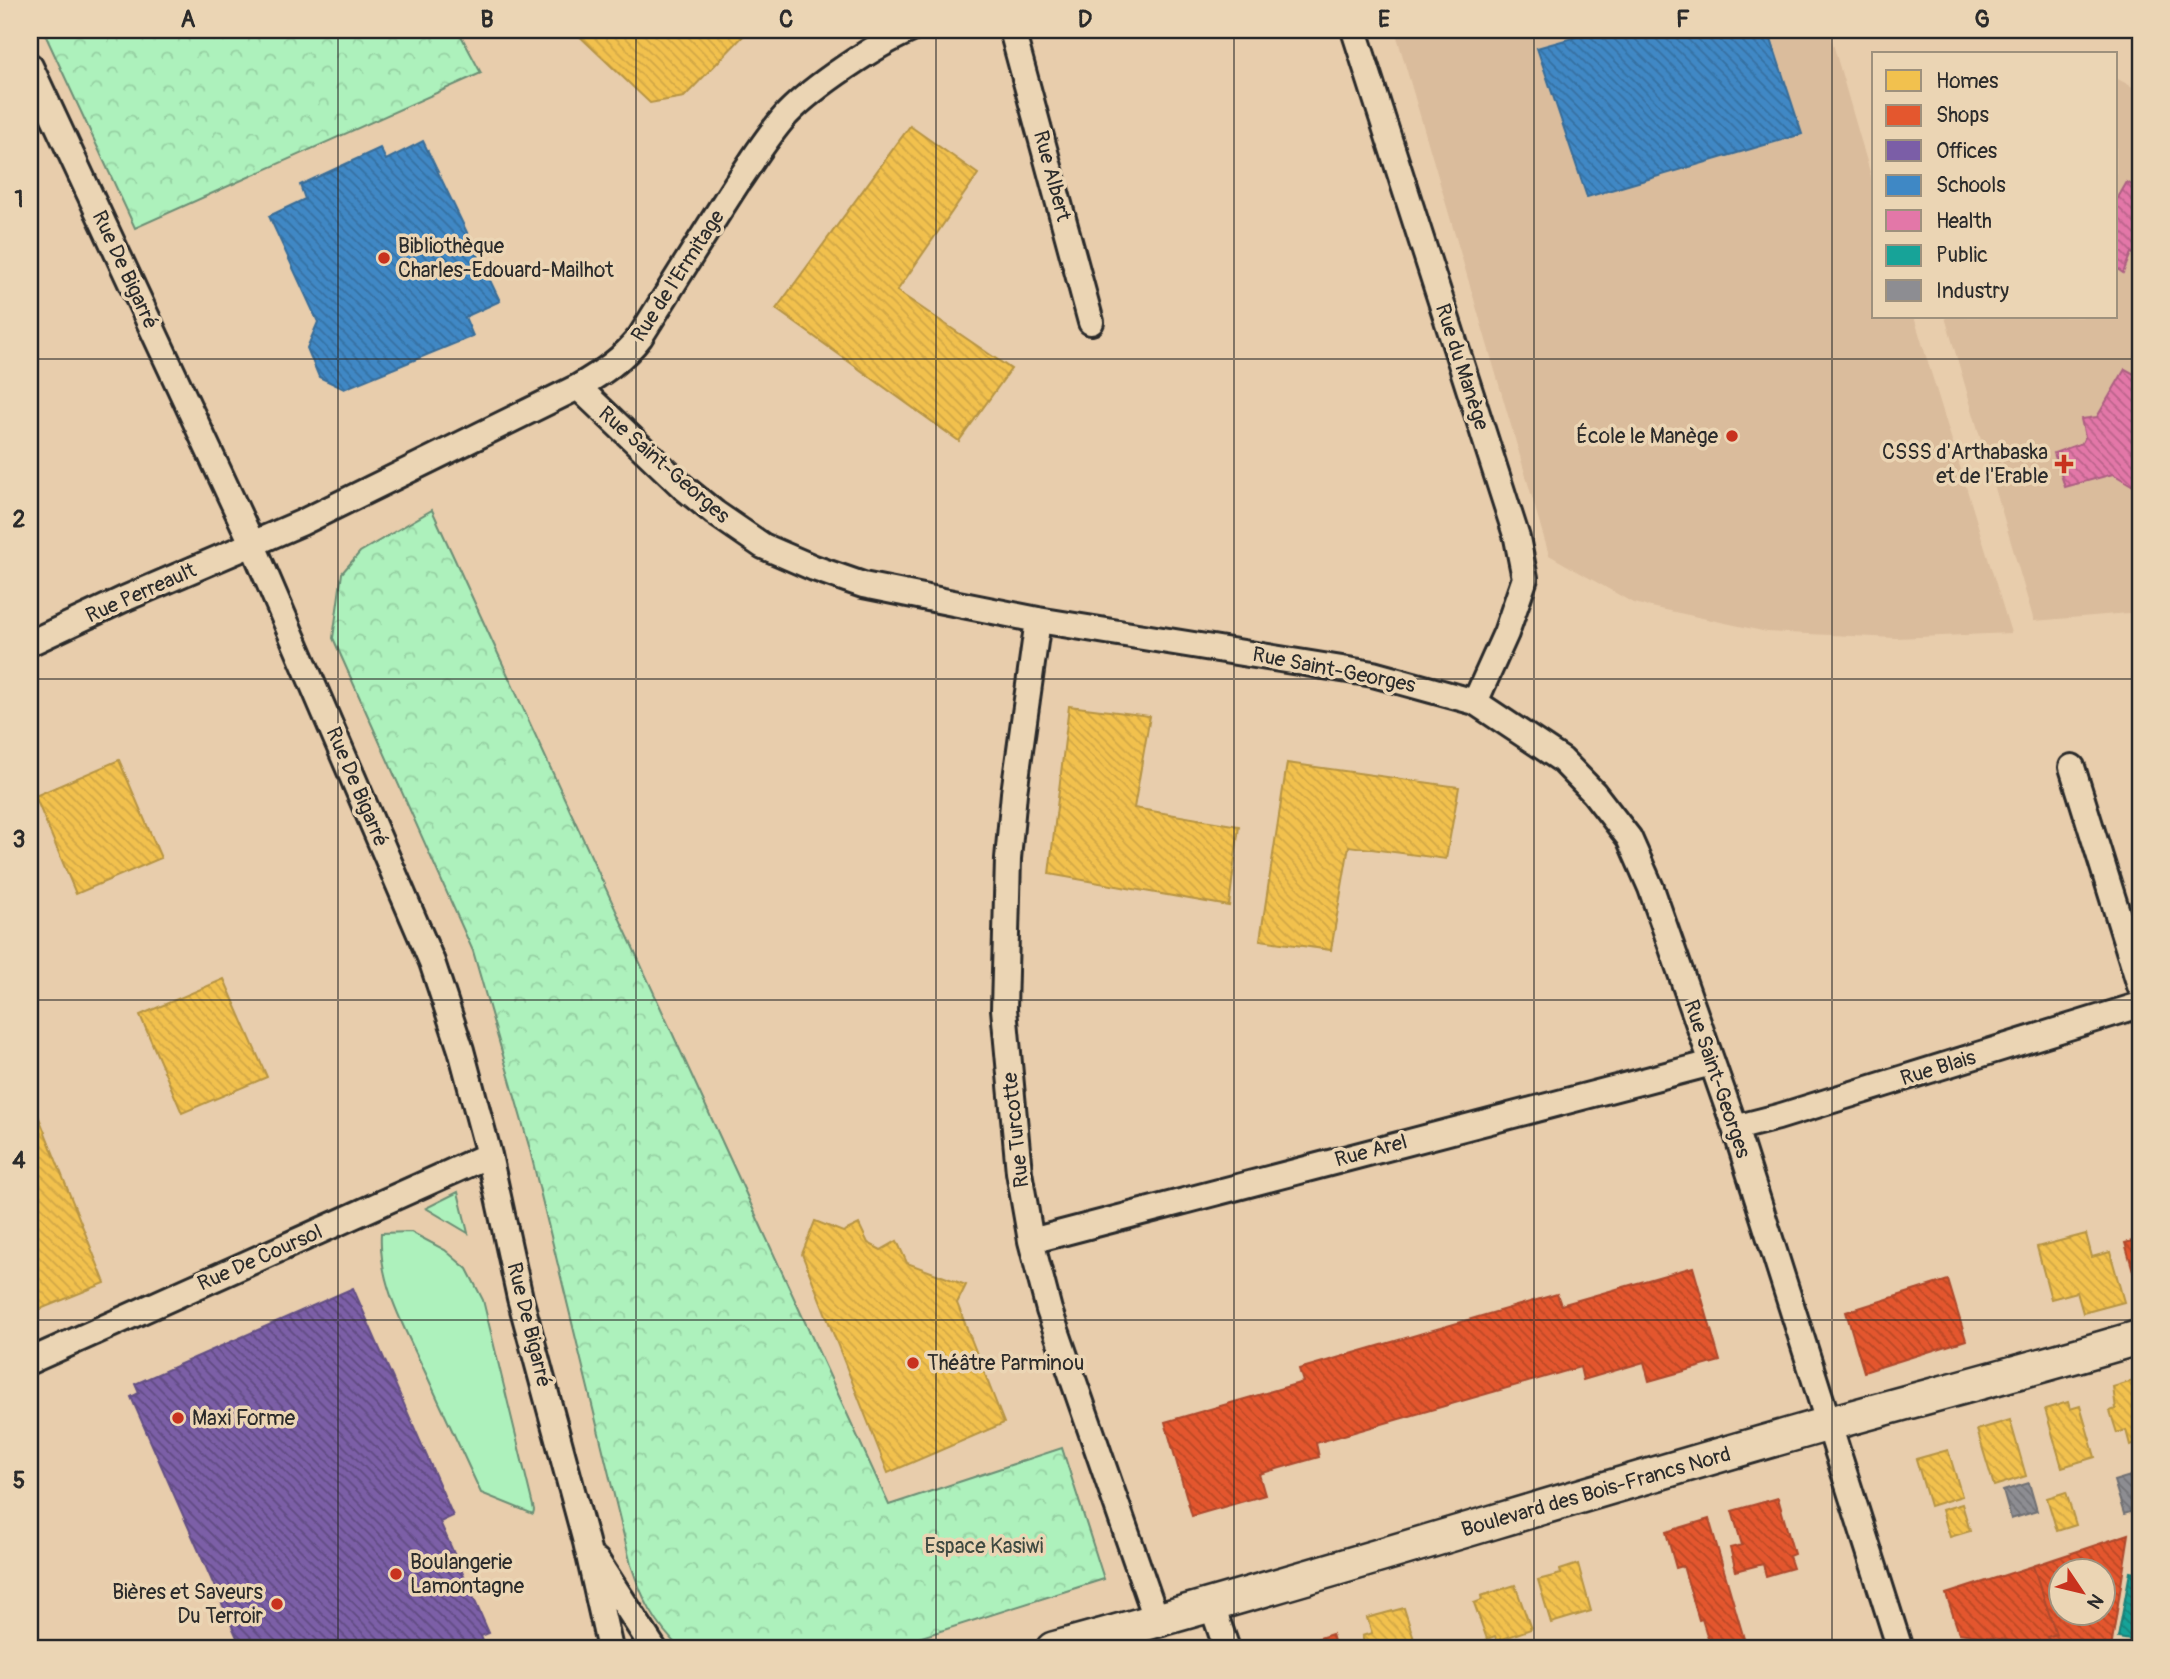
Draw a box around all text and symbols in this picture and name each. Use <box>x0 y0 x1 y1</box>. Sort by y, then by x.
text: A <box>181 5 196 34</box>
text: B <box>480 5 494 34</box>
text: C <box>779 5 793 34</box>
text: D <box>1078 5 1092 34</box>
text: E <box>1378 5 1390 34</box>
text: F <box>1676 5 1690 34</box>
text: G <box>1974 5 1990 34</box>
legend <box>1872 52 2118 318</box>
text: Homes <box>1936 68 1999 95</box>
text: Shops <box>1936 102 1989 129</box>
street label: Rue Albert <box>1027 128 1077 225</box>
text: Offices <box>1936 138 1998 165</box>
text: Schools <box>1936 172 2006 199</box>
text: 1 <box>15 185 24 214</box>
street label: Rue de l'Ermitage <box>625 204 731 347</box>
street label: Rue De Bigarré <box>86 206 164 334</box>
text: Health <box>1936 208 1992 235</box>
place label: Bibliothèque Charles-Edouard-Mailhot <box>398 233 614 284</box>
text: Public <box>1936 242 1988 269</box>
marker: Bibliothèque Charles-Edouard-Mailhot <box>376 250 392 266</box>
text: Industry <box>1936 278 2009 305</box>
street label: Rue du Manège <box>1429 300 1495 434</box>
street label: Rue Saint-Georges <box>593 400 736 530</box>
place label: École le Manège <box>1576 423 1719 450</box>
marker: École le Manège <box>1724 428 1740 444</box>
place label: CSSS d'Arthabaska et de l'Erable <box>1882 439 2049 490</box>
marker: CSSS d'Arthabaska et de l'Erable <box>2054 454 2074 474</box>
text: 2 <box>13 505 26 534</box>
street label: Rue Perreault <box>82 556 201 629</box>
street label: Rue Saint-Georges <box>1250 641 1418 699</box>
street label: Rue De Bigarré <box>320 723 394 851</box>
text: 3 <box>13 825 25 854</box>
street label: Rue Saint-Georges <box>1677 996 1757 1162</box>
street label: Rue Blais <box>1897 1044 1980 1092</box>
street label: Rue Turcotte <box>996 1070 1035 1189</box>
street label: Rue Arel <box>1332 1128 1410 1174</box>
text: 4 <box>12 1146 26 1175</box>
street label: Rue De Coursol <box>193 1218 327 1298</box>
street label: Rue De Bigarré <box>500 1260 558 1390</box>
place label: Théâtre Parminou <box>927 1350 1084 1377</box>
marker: Théâtre Parminou <box>905 1355 921 1371</box>
place label: Maxi Forme <box>192 1405 296 1432</box>
marker: Maxi Forme <box>170 1410 186 1426</box>
street label: Boulevard des Bois-Francs Nord <box>1458 1441 1734 1543</box>
text: 5 <box>13 1466 25 1495</box>
park label: Espace Kasiwi <box>924 1533 1044 1560</box>
place label: Boulangerie Lamontagne <box>410 1549 525 1600</box>
north arrow <box>2048 1556 2118 1626</box>
marker: Boulangerie Lamontagne <box>388 1566 404 1582</box>
place label: Bières et Saveurs Du Terroir <box>112 1579 264 1630</box>
text: N <box>2082 1589 2109 1613</box>
marker: Bières et Saveurs Du Terroir <box>269 1596 285 1612</box>

